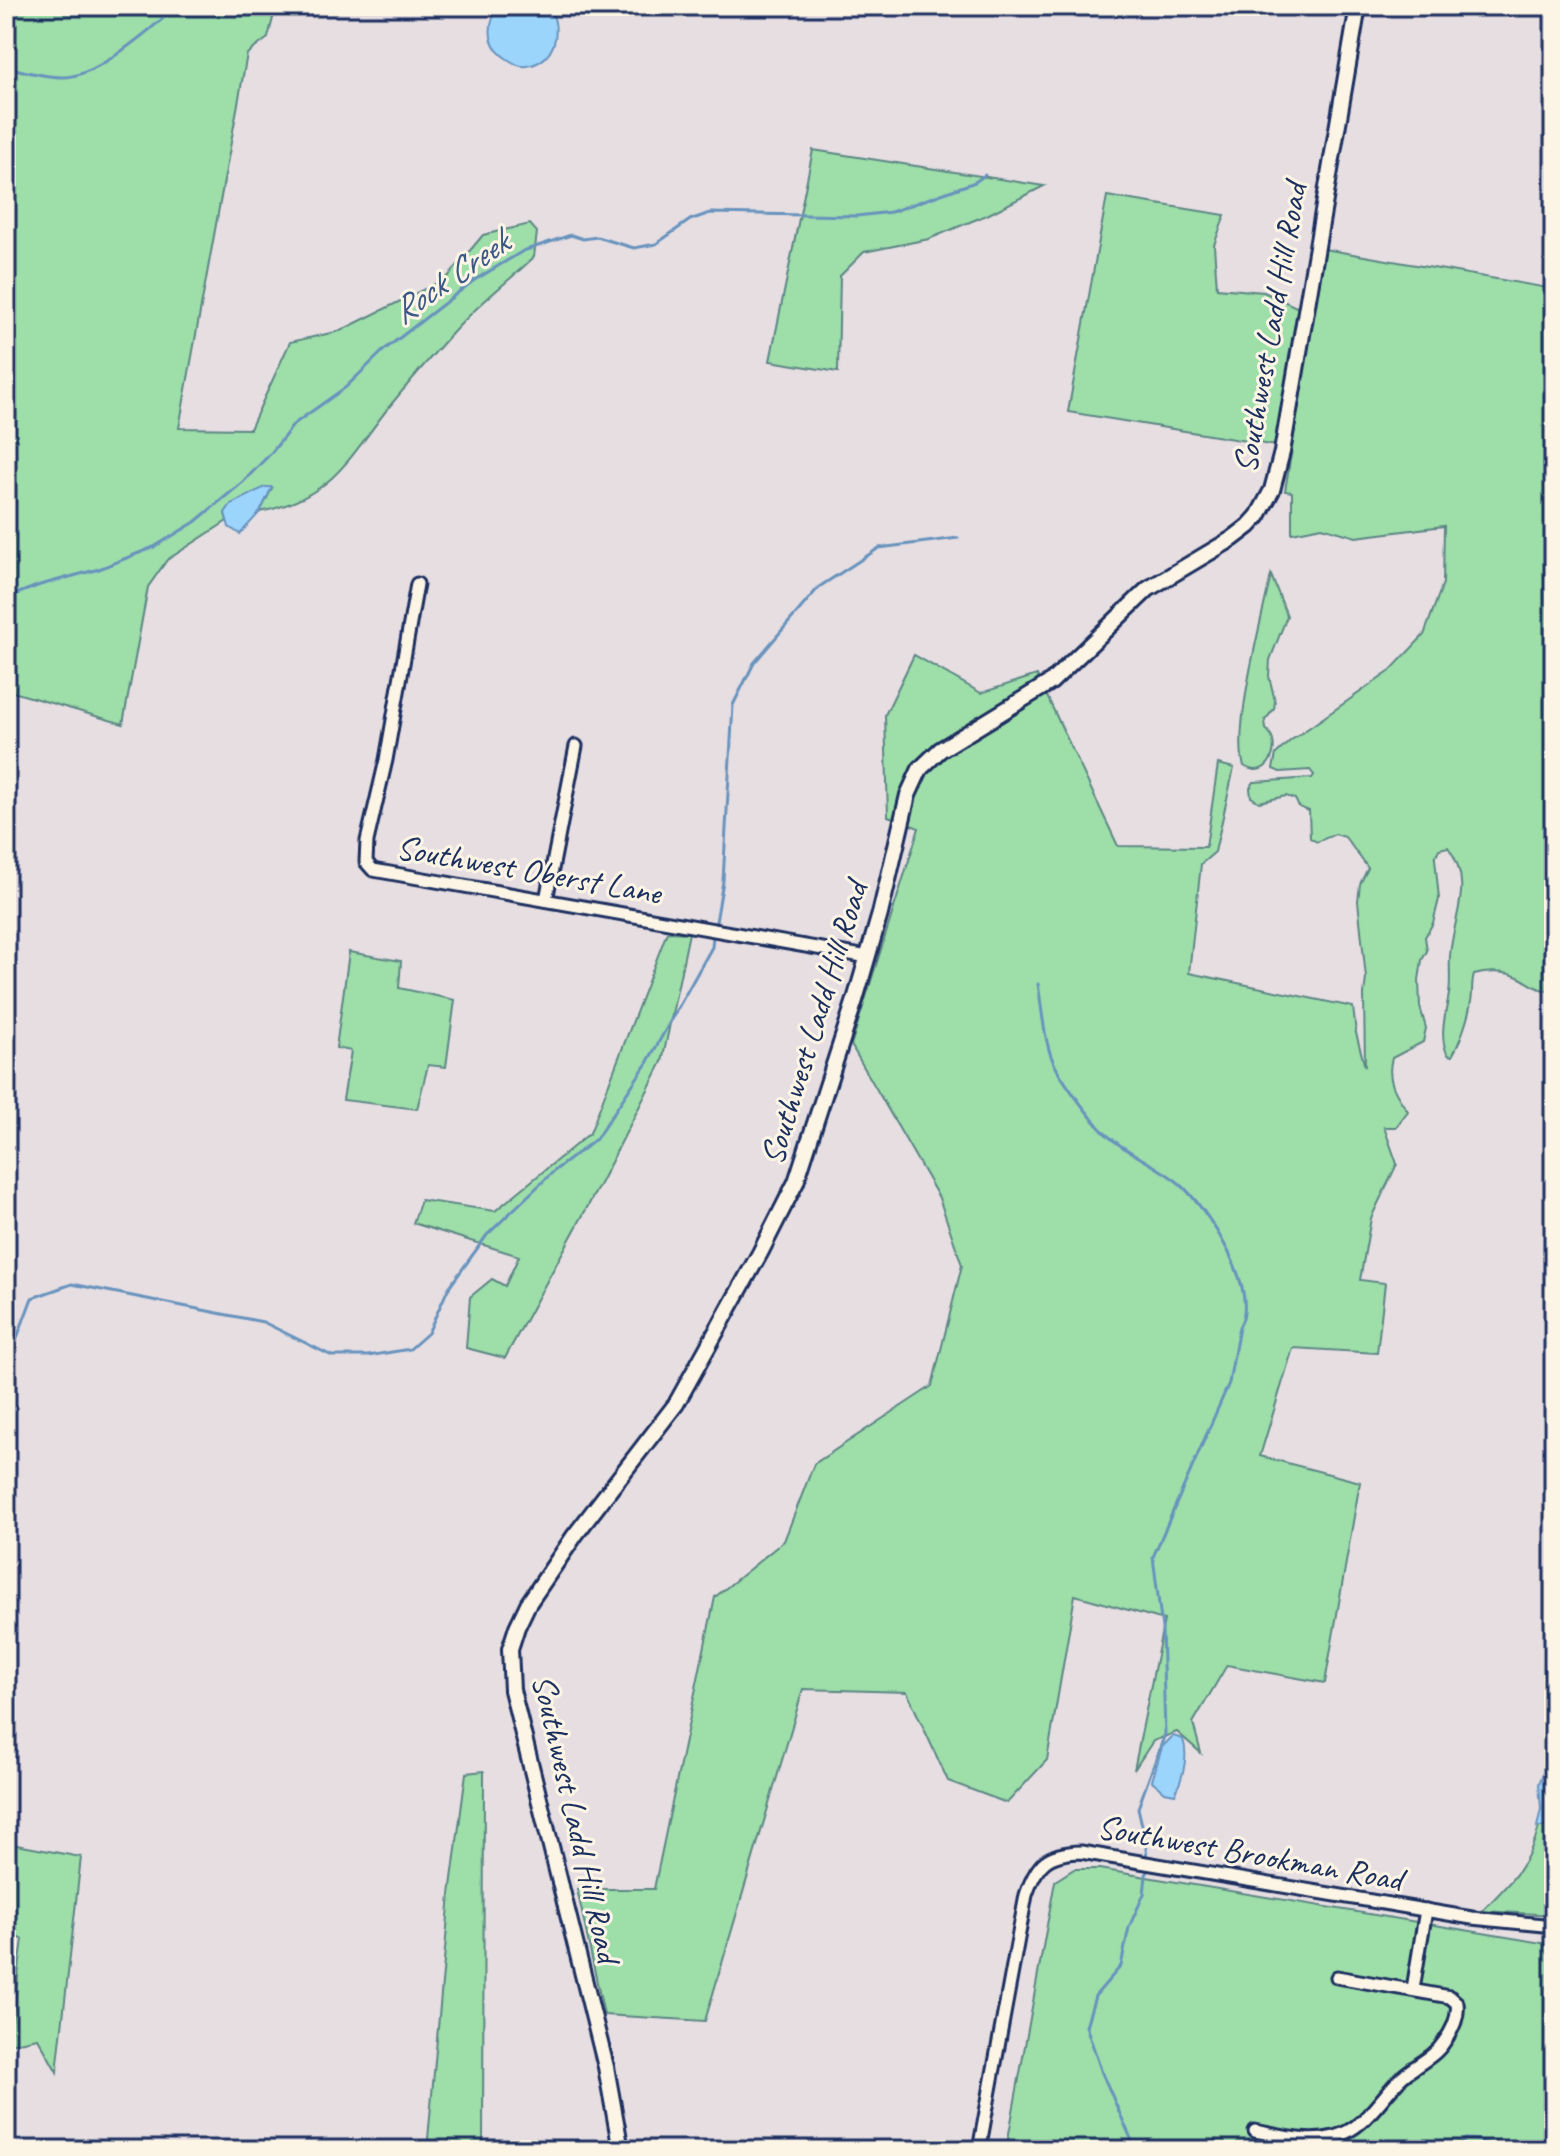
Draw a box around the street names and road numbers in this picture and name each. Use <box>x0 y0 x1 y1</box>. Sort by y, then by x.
street label: Southwest Ladd Hill Road <box>1223 175 1317 476</box>
street label: Southwest Oberst Lane <box>393 825 666 914</box>
street label: Southwest Ladd Hill Road <box>750 872 878 1170</box>
street label: Southwest Ladd Hill Road <box>523 1670 632 1970</box>
street label: Southwest Brookman Road <box>1094 1805 1410 1901</box>

